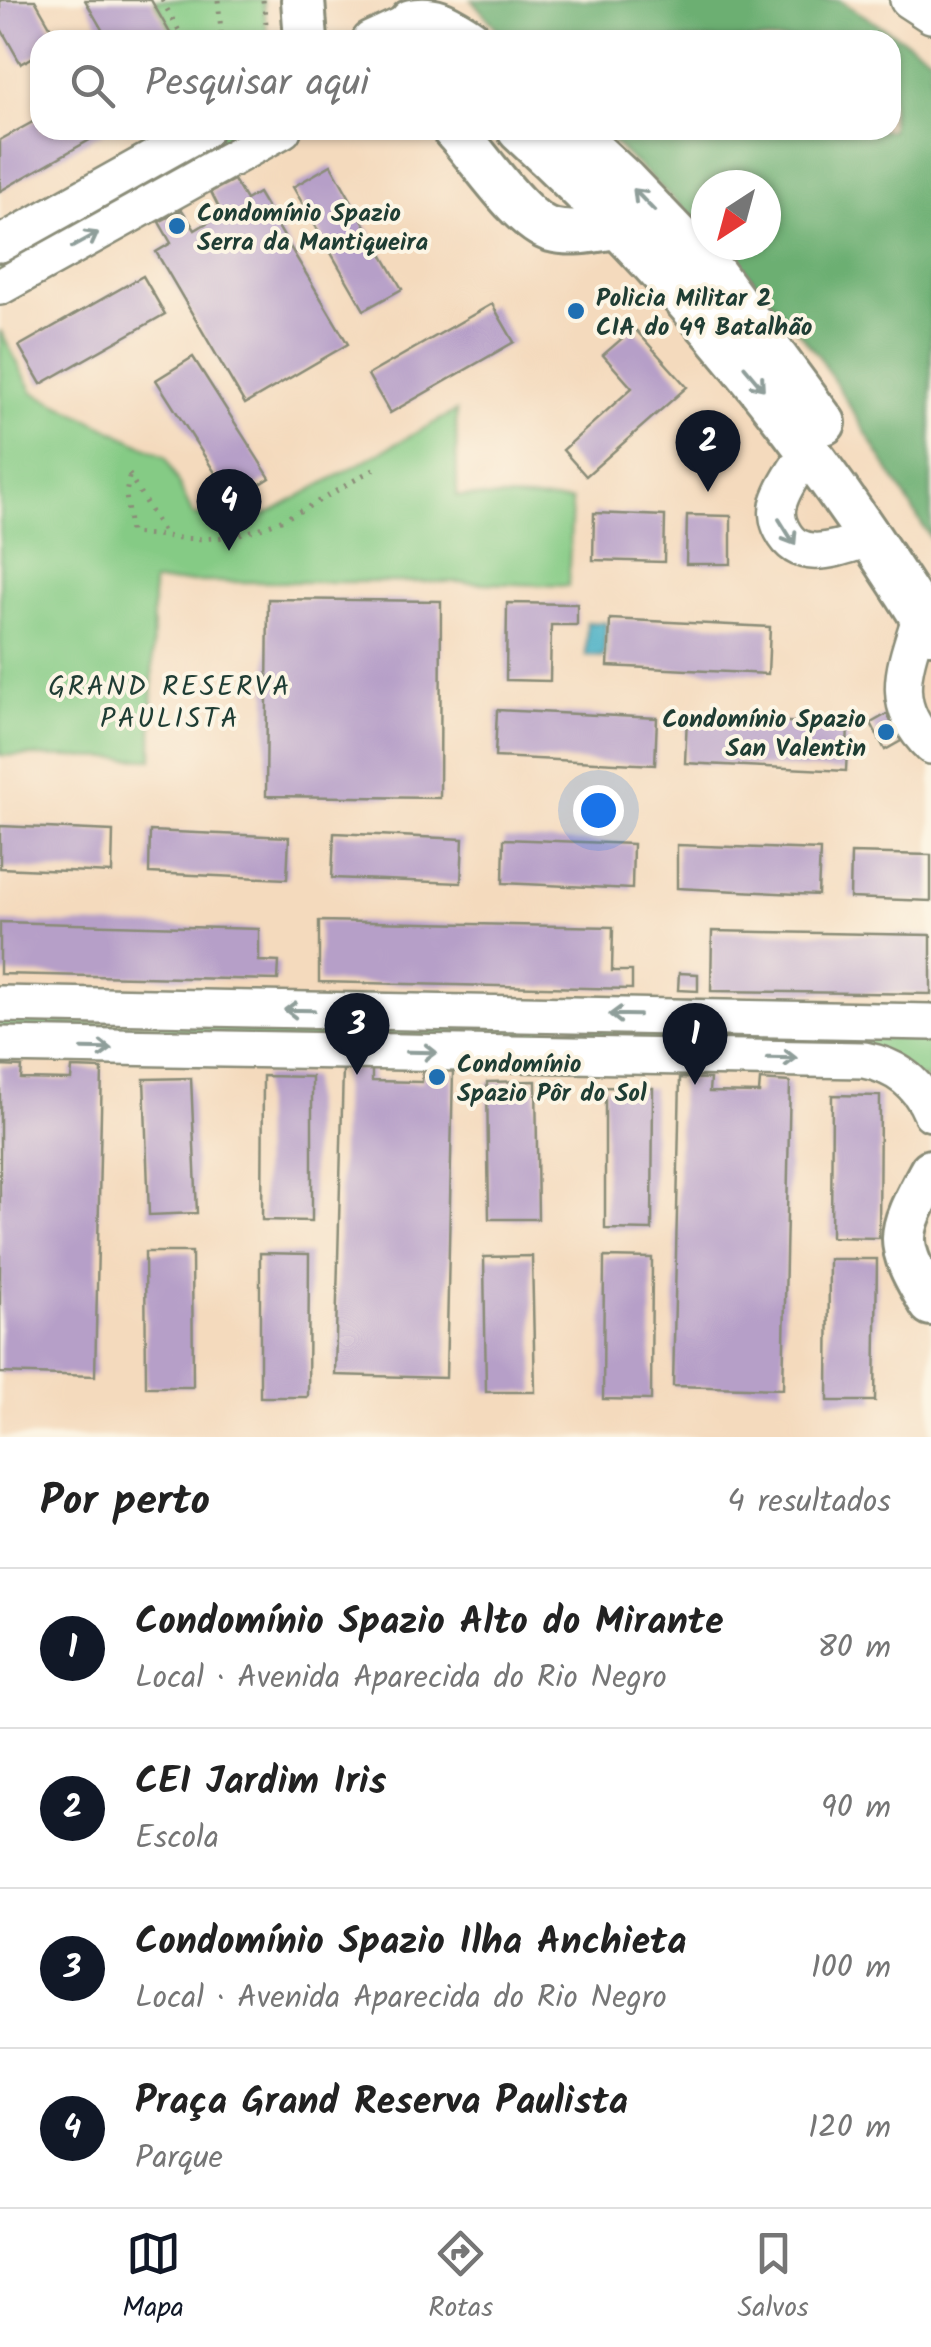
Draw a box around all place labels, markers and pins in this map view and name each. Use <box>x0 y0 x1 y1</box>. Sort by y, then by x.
place label: Condomínio Spazio Serra da Mantiqueira <box>197 194 428 263</box>
marker: Condomínio Spazio Serra da Mantiqueira <box>166 215 188 237</box>
place label: Policia Militar 2 CIA do 49 Batalhão <box>596 279 812 348</box>
marker: Policia Militar 2 CIA do 49 Batalhão <box>565 300 587 322</box>
pin: 2 <box>676 410 740 492</box>
pin: 4 <box>196 468 262 551</box>
place label: Condomínio Spazio San Valentin <box>662 700 866 769</box>
marker: Condomínio Spazio San Valentin <box>875 721 897 743</box>
pin: 3 <box>324 992 390 1075</box>
pin: 1 <box>662 1002 728 1085</box>
place label: Condomínio Spazio Pôr do Sol <box>457 1045 647 1114</box>
marker: Condomínio Spazio Pôr do Sol <box>426 1066 448 1088</box>

